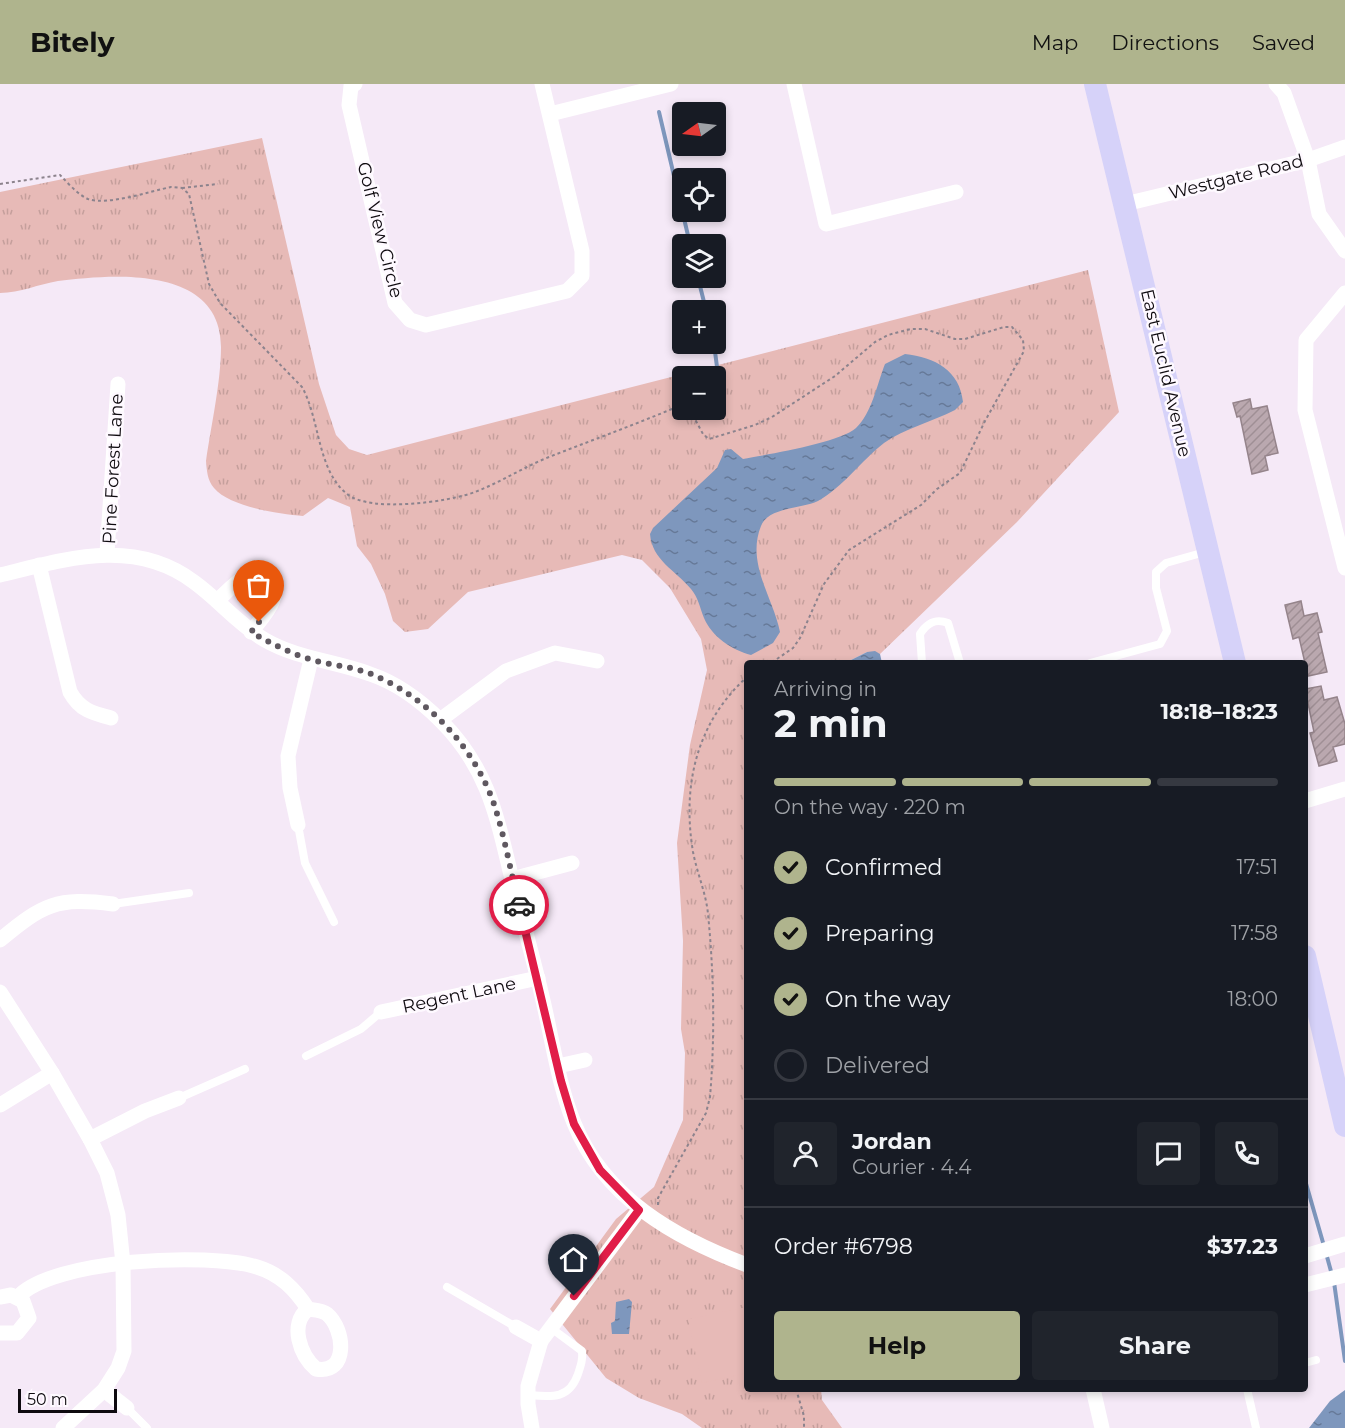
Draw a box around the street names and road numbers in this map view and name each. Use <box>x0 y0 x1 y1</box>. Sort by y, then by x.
street label: Westgate Road <box>1166 150 1306 204</box>
street label: Golf View Circle <box>352 160 408 300</box>
street label: East Euclid Avenue <box>1136 287 1196 459</box>
street label: Pine Forest Lane <box>98 393 128 545</box>
street label: Regent Lane <box>400 972 518 1018</box>

